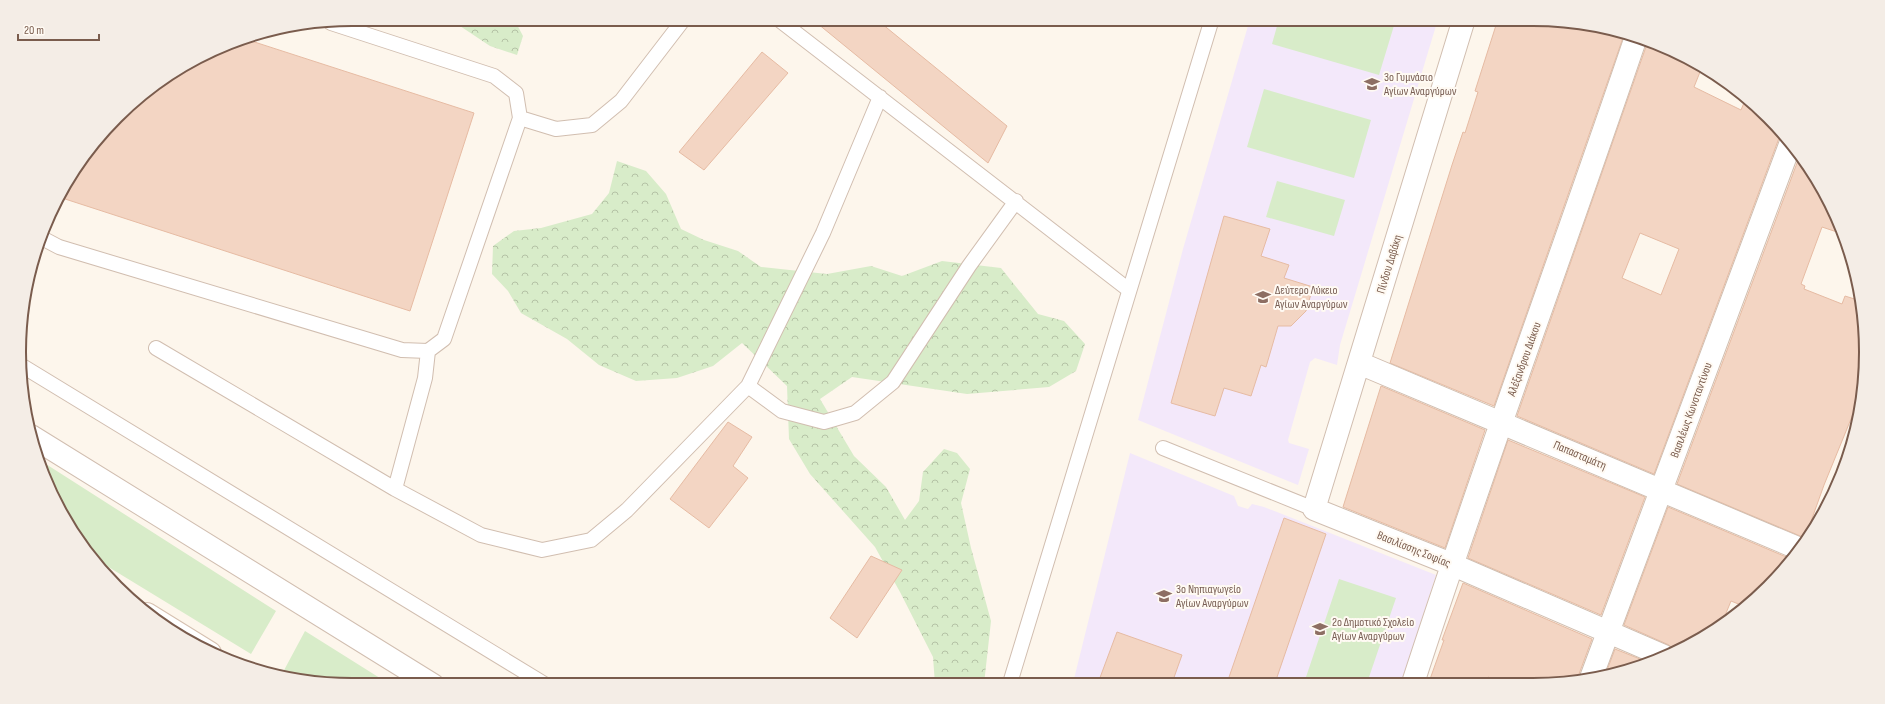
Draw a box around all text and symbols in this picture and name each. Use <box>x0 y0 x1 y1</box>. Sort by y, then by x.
scale bar <box>18 16 99 42</box>
text: 20 m <box>24 23 44 38</box>
place label: 3ο Γυμνάσιο Αγίων Αναργύρων <box>1383 70 1457 99</box>
school or university icon: 3ο Γυμνάσιο Αγίων Αναργύρων <box>1363 75 1381 93</box>
street label: Πίνδου Δαβάκη <box>1373 233 1406 295</box>
place label: Δεύτερο Λύκειο Αγίων Αναργύρων <box>1274 283 1348 312</box>
school or university icon: Δεύτερο Λύκειο Αγίων Αναργύρων <box>1254 288 1272 306</box>
street label: Αλέξανδρου Διάκου <box>1504 320 1545 399</box>
street label: Βασιλέως Κωνσταντίνου <box>1667 360 1716 460</box>
street label: Παπασταμάτη <box>1551 438 1609 473</box>
street label: Βασιλίσσης Σοφίας <box>1375 528 1453 571</box>
place label: 3ο Νηπιαγωγείο Αγίων Αναργύρων <box>1175 582 1249 611</box>
school or university icon: 3ο Νηπιαγωγείο Αγίων Αναργύρων <box>1155 587 1173 605</box>
place label: 2ο Δημοτικό Σχολείο Αγίων Αναργύρων <box>1331 615 1414 644</box>
school or university icon: 2ο Δημοτικό Σχολείο Αγίων Αναργύρων <box>1311 620 1329 638</box>

